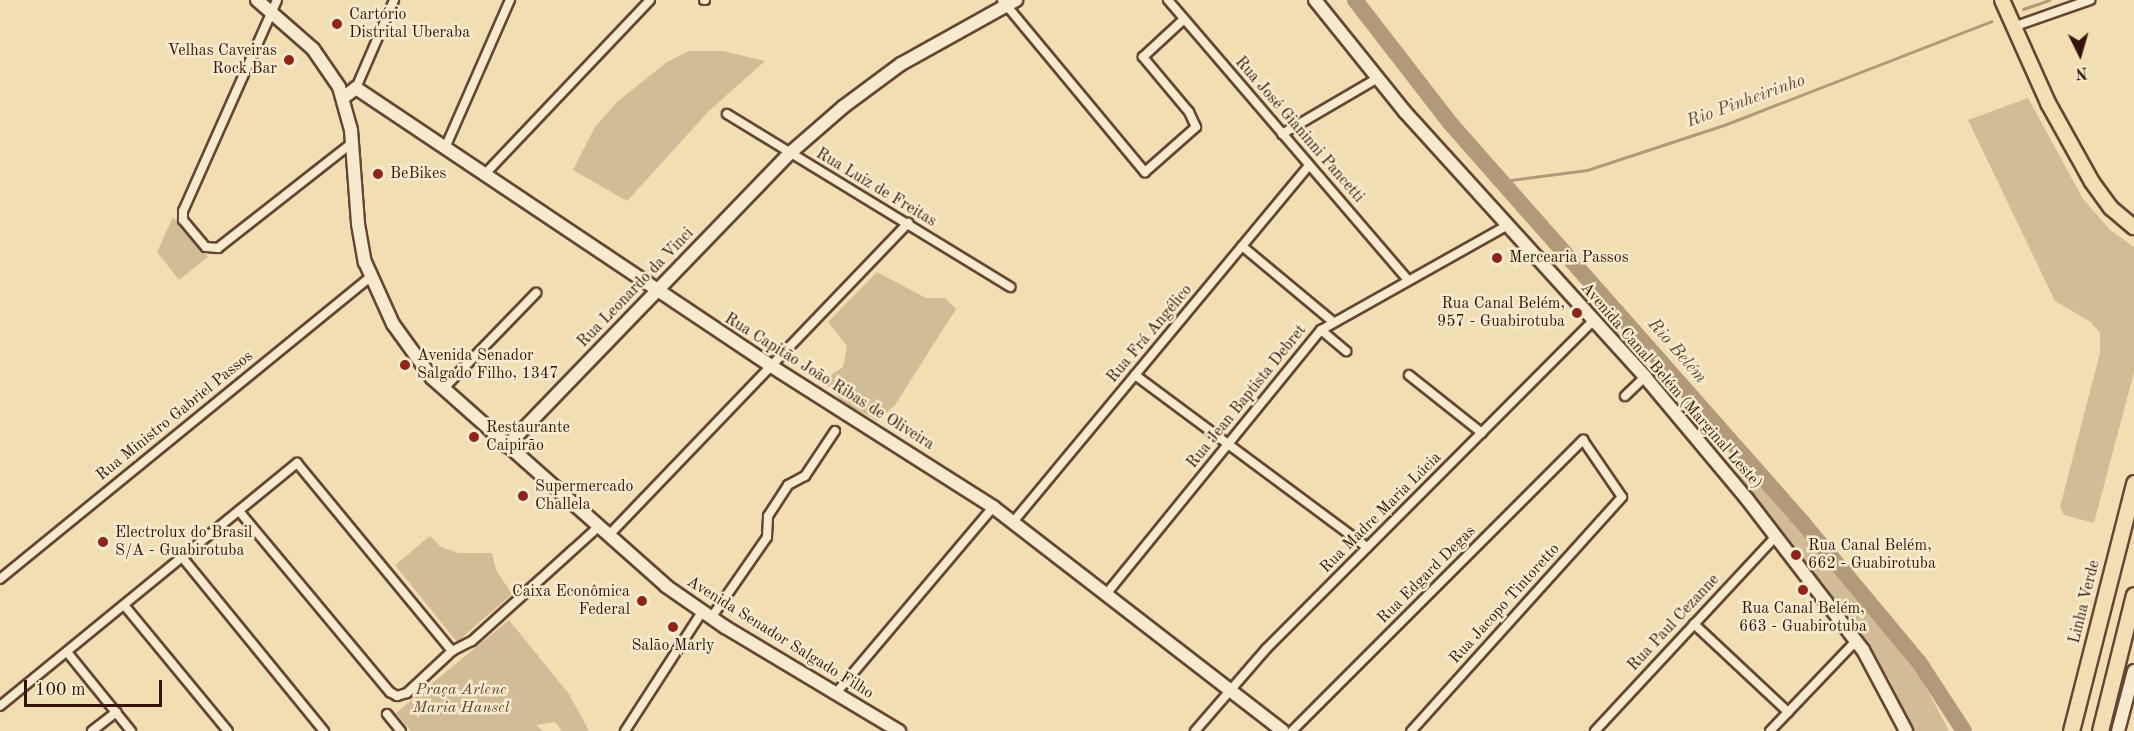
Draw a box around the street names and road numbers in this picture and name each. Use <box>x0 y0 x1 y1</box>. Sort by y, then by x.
street label: Rua José Gianinni Pancetti <box>1230 53 1368 207</box>
street label: Rua Luiz de Freitas <box>812 144 940 232</box>
street label: Rua Leonardo da Vinci <box>574 224 698 352</box>
street label: Avenida Canal Belém (Marginal Leste) <box>1576 279 1766 493</box>
street label: Rua Frá Angélico <box>1103 281 1197 387</box>
street label: Rua Capitão João Ribas de Oliveira <box>721 309 937 455</box>
street label: Rua Jean Baptista Debret <box>1183 321 1311 473</box>
street label: Rua Ministro Gabriel Passos <box>93 347 257 485</box>
street label: Rua Madre Maria Lúcia <box>1316 448 1446 578</box>
street label: Rua Edgard Degas <box>1374 522 1480 628</box>
street label: Rua Jacopo Tintoretto <box>1446 540 1564 668</box>
street label: Linha Verde <box>2065 558 2105 646</box>
street label: Rua Paul Cezanne <box>1624 571 1724 675</box>
street label: Avenida Senador Salgado Filho <box>683 572 877 704</box>

